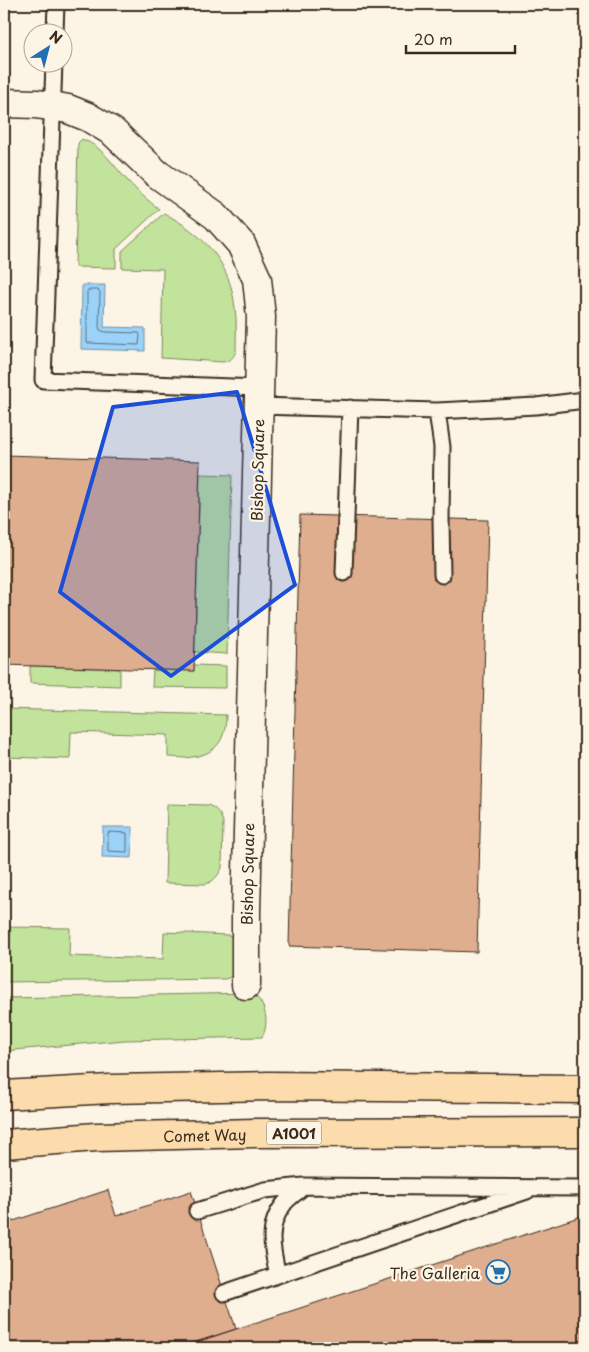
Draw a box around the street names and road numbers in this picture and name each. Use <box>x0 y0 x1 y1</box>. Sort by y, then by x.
street label: Bishop Square <box>245 419 269 521</box>
street label: Bishop Square <box>235 823 259 925</box>
street label: Comet Way <box>163 1122 247 1147</box>
road number: A1001 <box>266 1122 322 1144</box>

